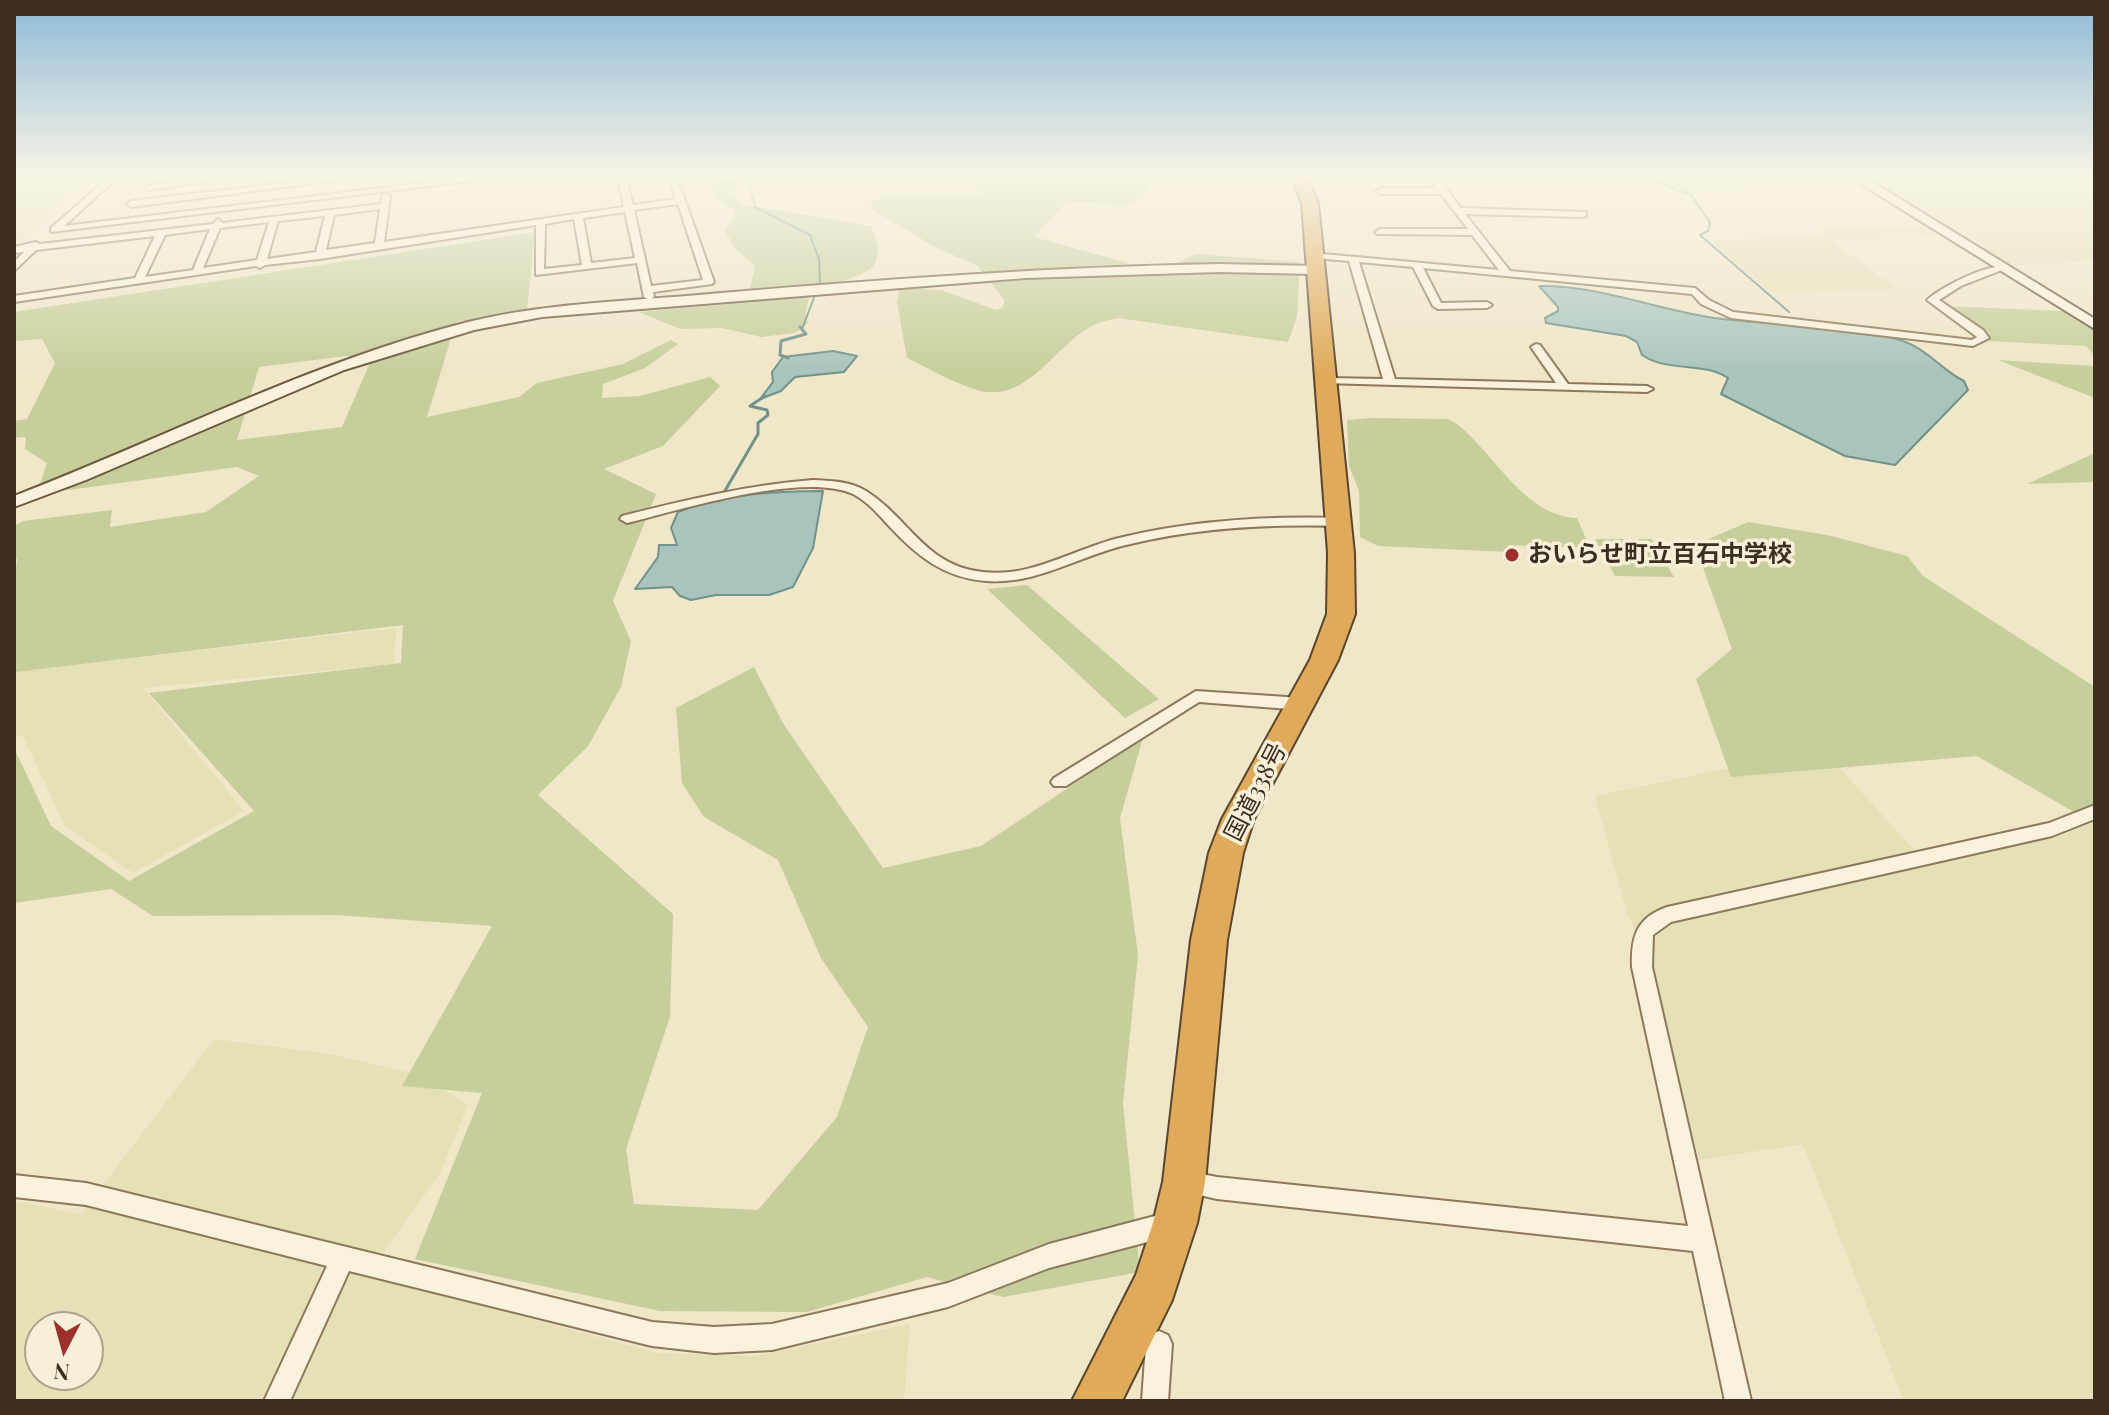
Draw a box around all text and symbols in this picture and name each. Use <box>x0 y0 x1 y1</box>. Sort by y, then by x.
place label: おいらせ町立百石中学校 <box>1528 541 1792 569</box>
marker: おいらせ町立百石中学校 <box>1503 546 1521 564</box>
street label: 国道338号 <box>1219 738 1293 846</box>
north arrow <box>24 1311 104 1391</box>
text: N <box>52 1357 71 1389</box>

